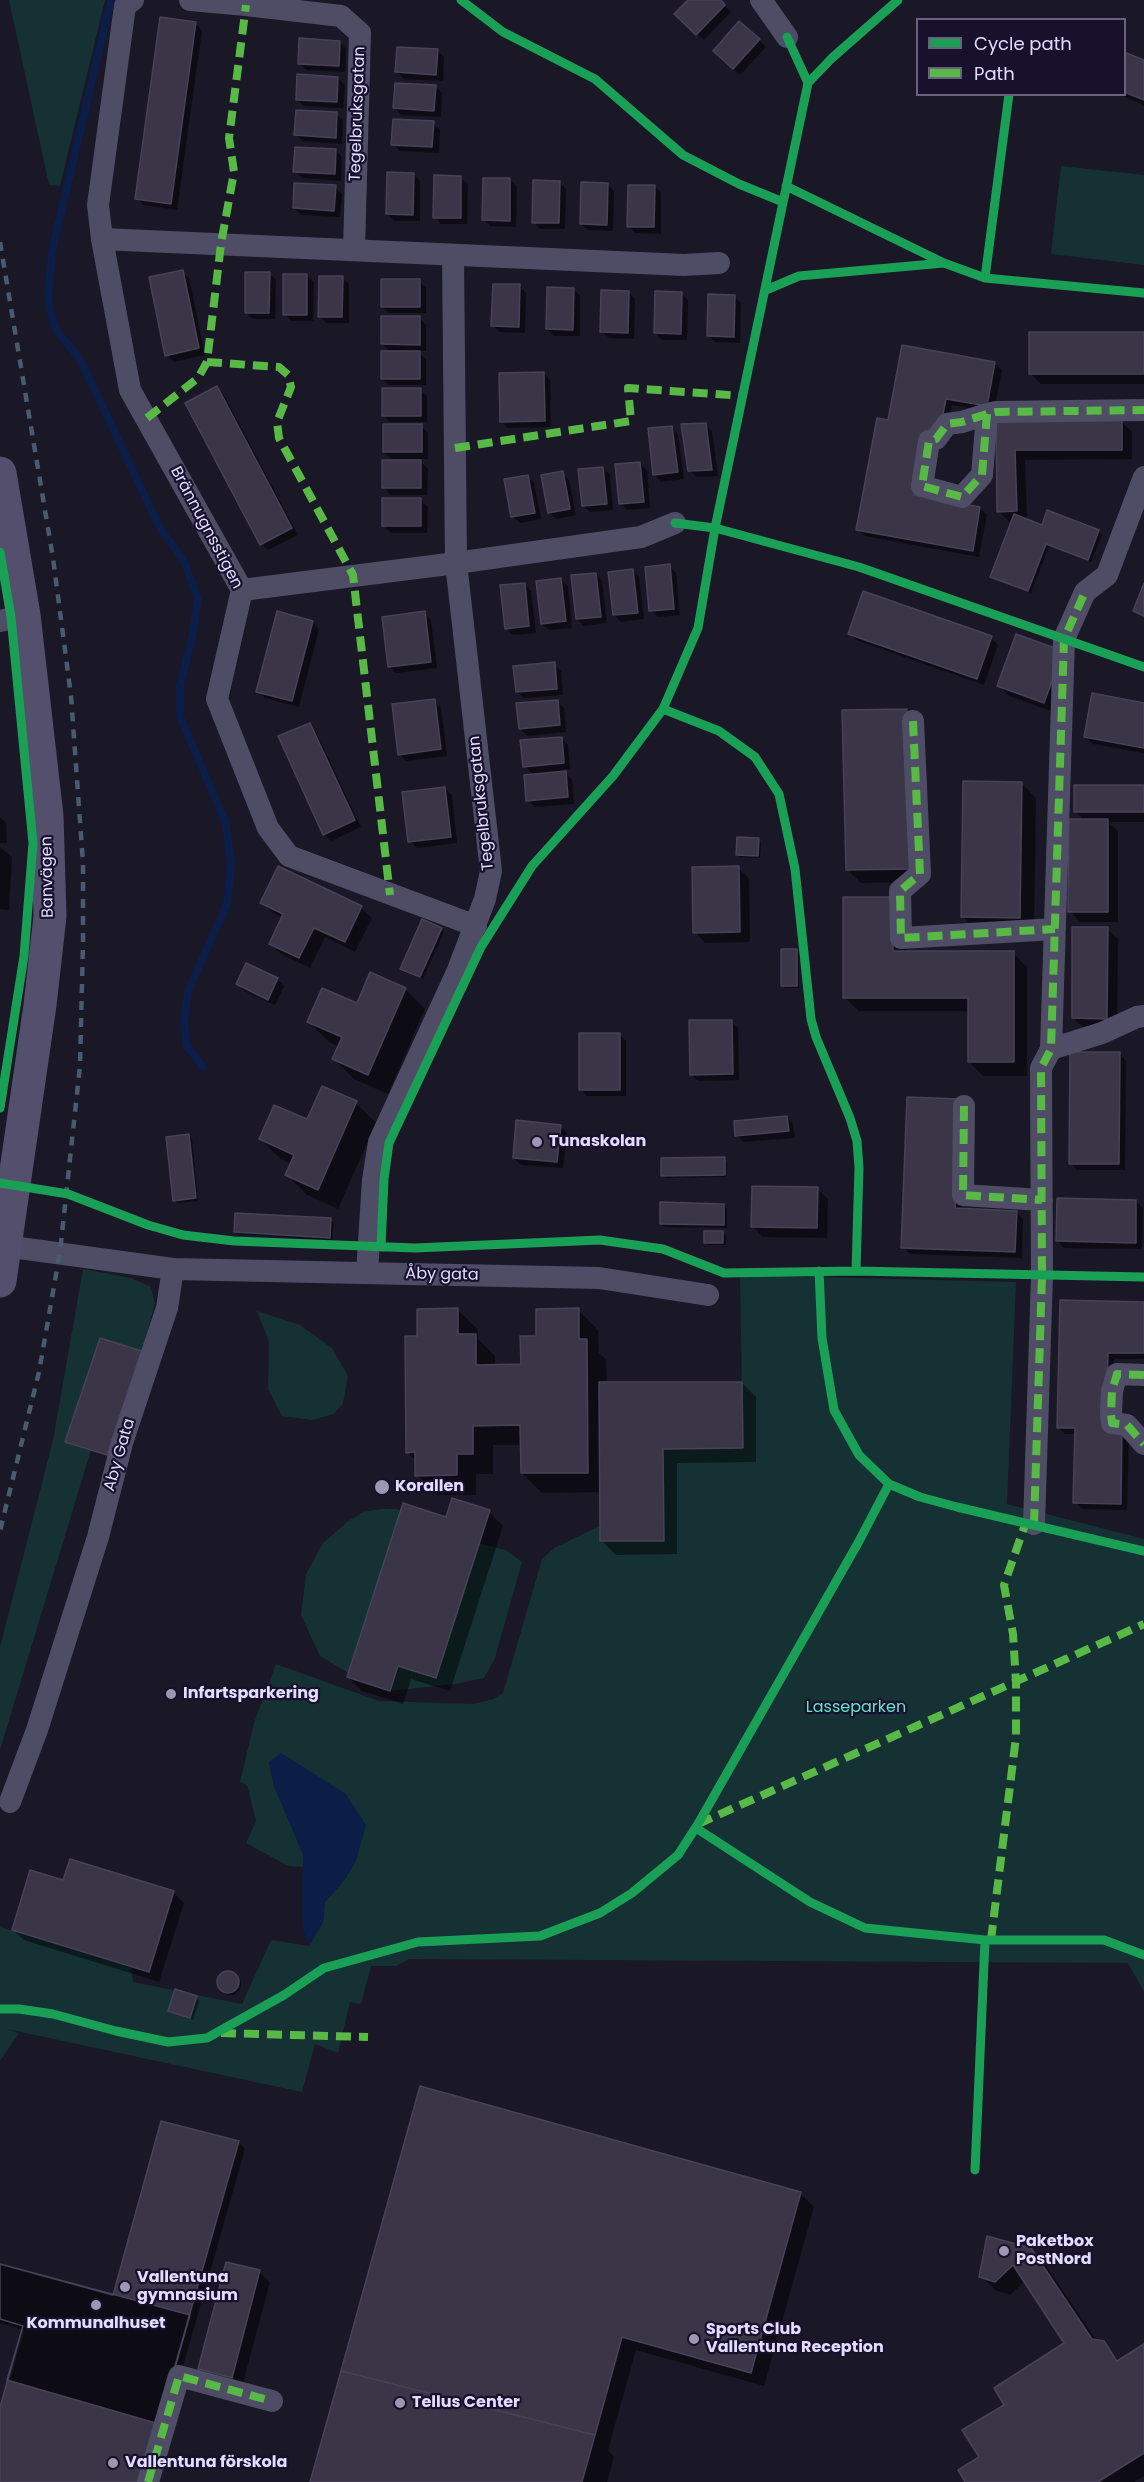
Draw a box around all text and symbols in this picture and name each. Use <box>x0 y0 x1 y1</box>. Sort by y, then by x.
legend <box>916 18 1126 96</box>
text: Cycle path <box>974 31 1072 56</box>
street label: Tegelbruksgatan <box>346 46 370 182</box>
text: Path <box>974 61 1015 86</box>
street label: Brännugnsstigen <box>166 464 246 592</box>
street label: Tegelbruksgatan <box>465 735 499 871</box>
street label: Banvägen <box>38 836 58 918</box>
place label: Tunaskolan <box>549 1132 646 1152</box>
marker: Tunaskolan <box>530 1135 544 1149</box>
street label: Åby gata <box>405 1265 479 1285</box>
street label: Aby Gata <box>100 1416 140 1494</box>
place label: Korallen <box>395 1477 464 1497</box>
marker: Korallen <box>373 1478 391 1496</box>
place label: Infartsparkering <box>183 1684 319 1704</box>
marker: Infartsparkering <box>164 1687 178 1701</box>
park label: Lasseparken <box>806 1698 906 1718</box>
place label: Paketbox PostNord <box>1016 2232 1094 2270</box>
marker: Paketbox PostNord <box>997 2244 1011 2258</box>
place label: Vallentuna gymnasium <box>137 2268 238 2306</box>
marker: Vallentuna gymnasium <box>118 2280 132 2294</box>
marker: Kommunalhuset <box>89 2298 103 2312</box>
place label: Kommunalhuset <box>26 2314 166 2334</box>
place label: Sports Club Vallentuna Reception <box>706 2320 884 2358</box>
marker: Sports Club Vallentuna Reception <box>687 2332 701 2346</box>
place label: Tellus Center <box>412 2393 520 2413</box>
marker: Tellus Center <box>393 2396 407 2410</box>
place label: Vallentuna förskola <box>125 2453 287 2473</box>
marker: Vallentuna förskola <box>106 2456 120 2470</box>

